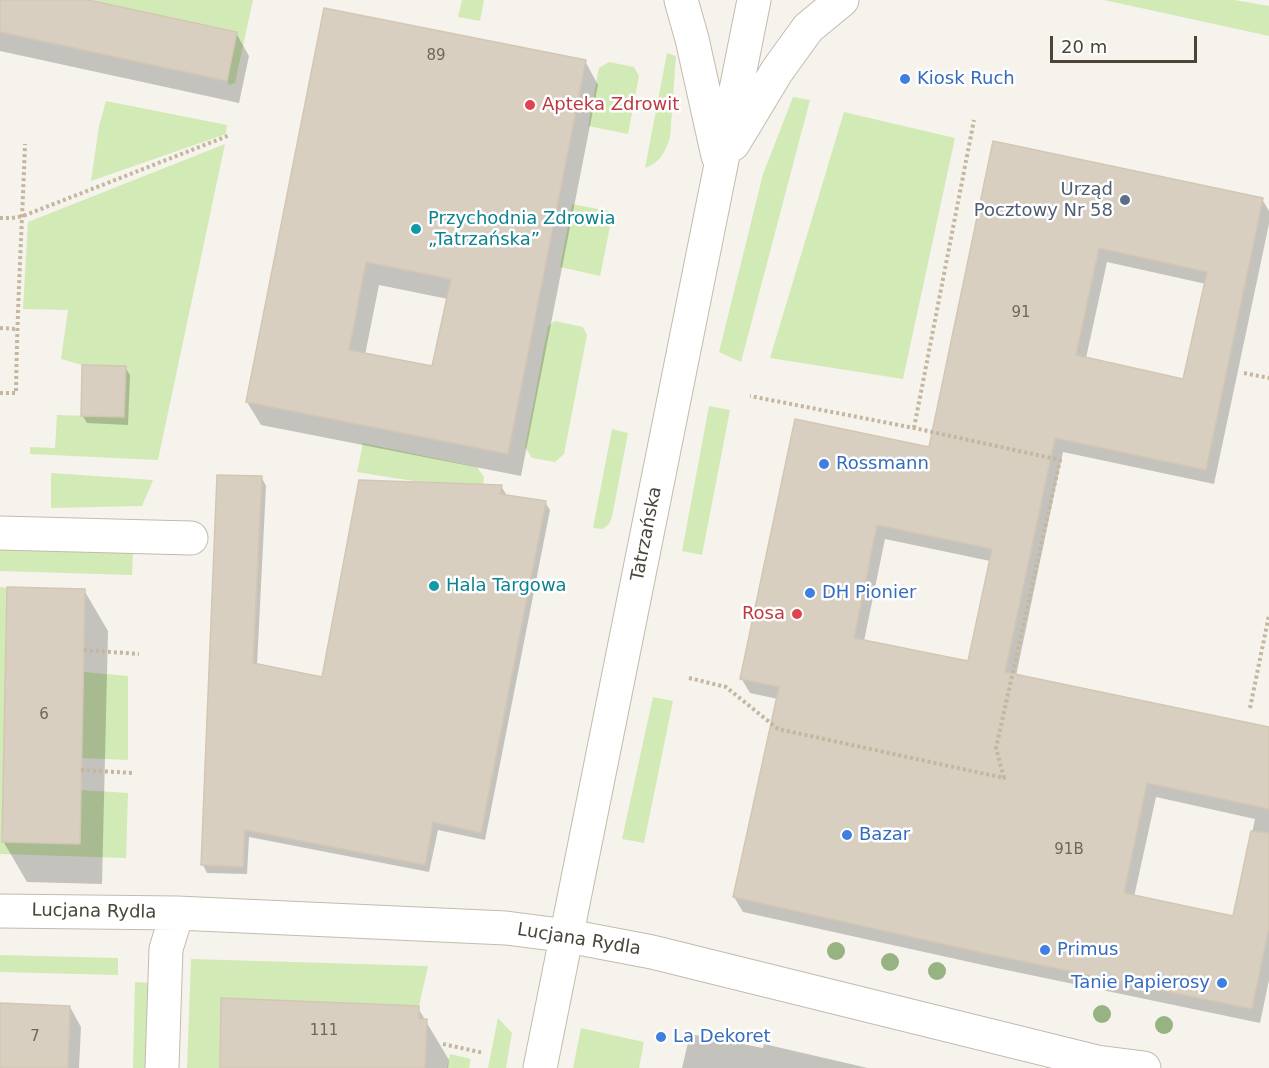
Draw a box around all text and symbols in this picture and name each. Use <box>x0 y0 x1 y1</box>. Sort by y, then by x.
scale bar <box>1053 24 1200 62</box>
text: 20 m <box>1061 36 1107 57</box>
house number: 89 <box>426 47 446 65</box>
place label: Kiosk Ruch <box>917 68 1015 90</box>
marker: Kiosk Ruch <box>898 72 912 86</box>
place label: Apteka Zdrowit <box>542 94 679 116</box>
marker: Apteka Zdrowit <box>523 98 537 112</box>
place label: Urząd Pocztowy Nr 58 <box>974 179 1113 222</box>
marker: Urząd Pocztowy Nr 58 <box>1118 193 1132 207</box>
place label: Przychodnia Zdrowia „Tatrzańska” <box>428 208 615 250</box>
marker: Przychodnia Zdrowia „Tatrzańska” <box>409 222 423 236</box>
house number: 91 <box>1011 304 1031 322</box>
place label: Rossmann <box>836 453 929 475</box>
marker: Rossmann <box>817 457 831 471</box>
street label: Tatrzańska <box>627 485 667 583</box>
place label: Hala Targowa <box>446 575 567 597</box>
marker: Hala Targowa <box>427 579 441 593</box>
place label: DH Pionier <box>822 582 916 604</box>
marker: DH Pionier <box>803 586 817 600</box>
place label: Rosa <box>742 603 785 625</box>
marker: Rosa <box>790 607 804 621</box>
house number: 6 <box>39 706 49 724</box>
place label: Bazar <box>859 824 910 846</box>
marker: Bazar <box>840 828 854 842</box>
house number: 91B <box>1054 841 1084 859</box>
street label: Lucjana Rydla <box>31 900 157 924</box>
street label: Lucjana Rydla <box>516 920 642 960</box>
place label: Primus <box>1057 939 1118 961</box>
marker: Primus <box>1038 943 1052 957</box>
place label: Tanie Papierosy <box>1071 972 1210 994</box>
marker: Tanie Papierosy <box>1215 976 1229 990</box>
house number: 111 <box>310 1022 338 1040</box>
place label: La Dekoret <box>673 1026 771 1048</box>
house number: 7 <box>30 1028 40 1046</box>
marker: La Dekoret <box>654 1030 668 1044</box>

